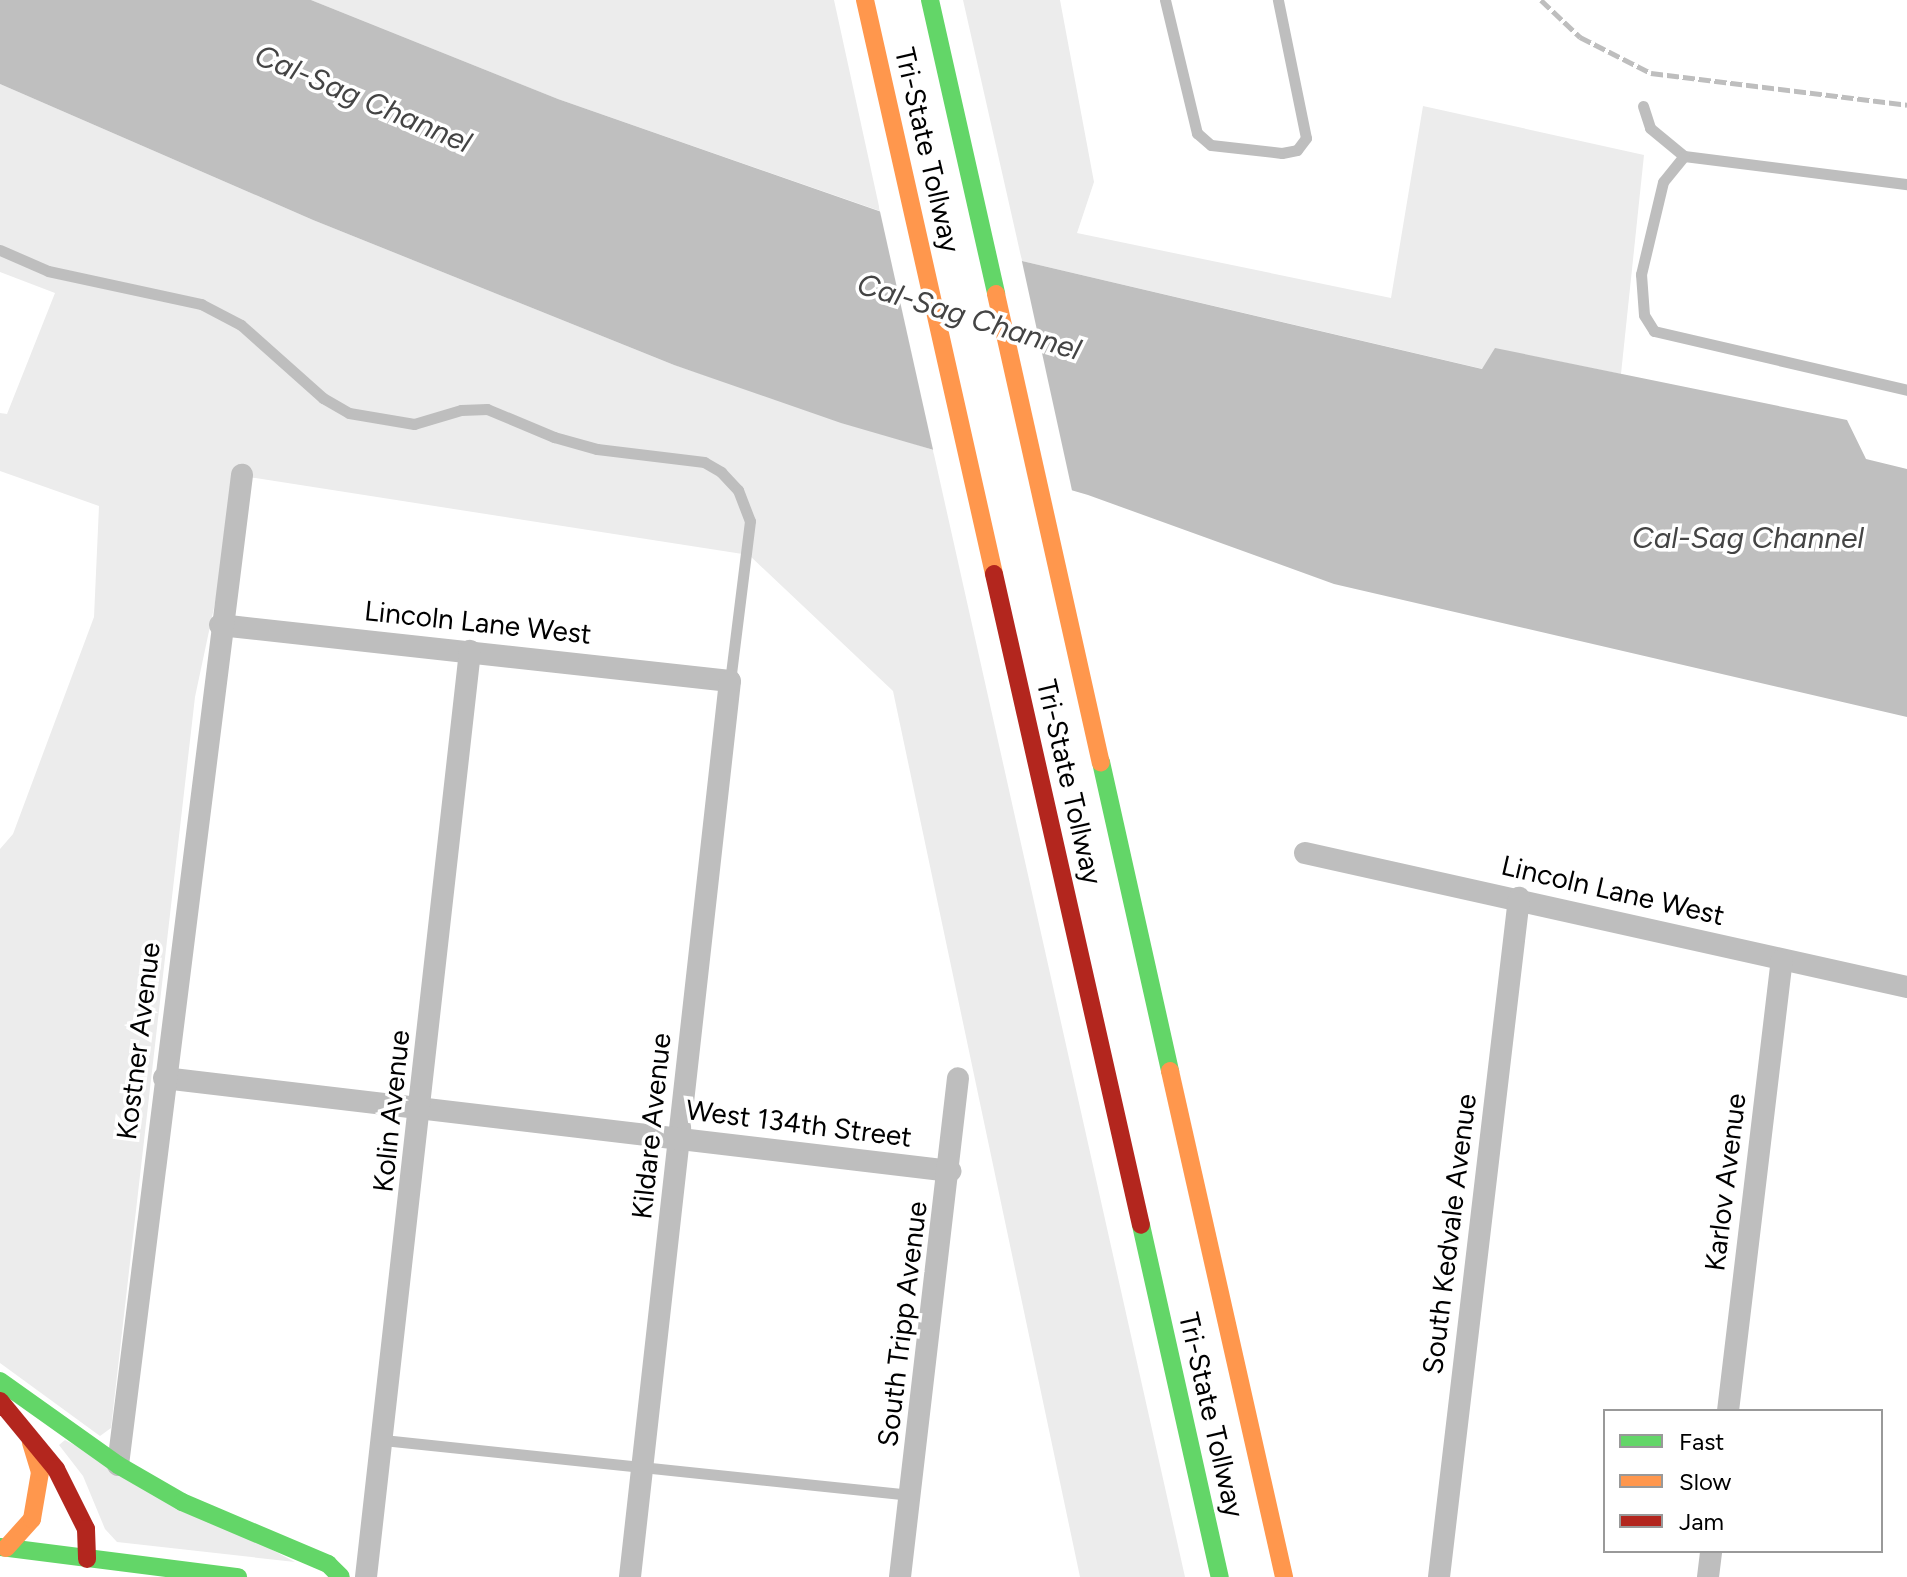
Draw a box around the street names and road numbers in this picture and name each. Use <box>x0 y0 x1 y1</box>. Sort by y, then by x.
street label: Tri-State Tollway <box>888 44 968 256</box>
street label: Lincoln Lane West <box>363 593 593 651</box>
street label: Tri-State Tollway <box>1030 676 1110 888</box>
street label: Lincoln Lane West <box>1498 848 1728 932</box>
street label: Kostner Avenue <box>109 940 167 1142</box>
street label: Kolin Avenue <box>366 1028 416 1194</box>
street label: Kildare Avenue <box>625 1031 677 1221</box>
street label: Karlov Avenue <box>1697 1091 1753 1273</box>
street label: West 134th Street <box>684 1092 914 1154</box>
street label: South Kedvale Avenue <box>1415 1092 1483 1376</box>
street label: South Tripp Avenue <box>870 1199 934 1449</box>
street label: Tri-State Tollway <box>1172 1309 1252 1521</box>

